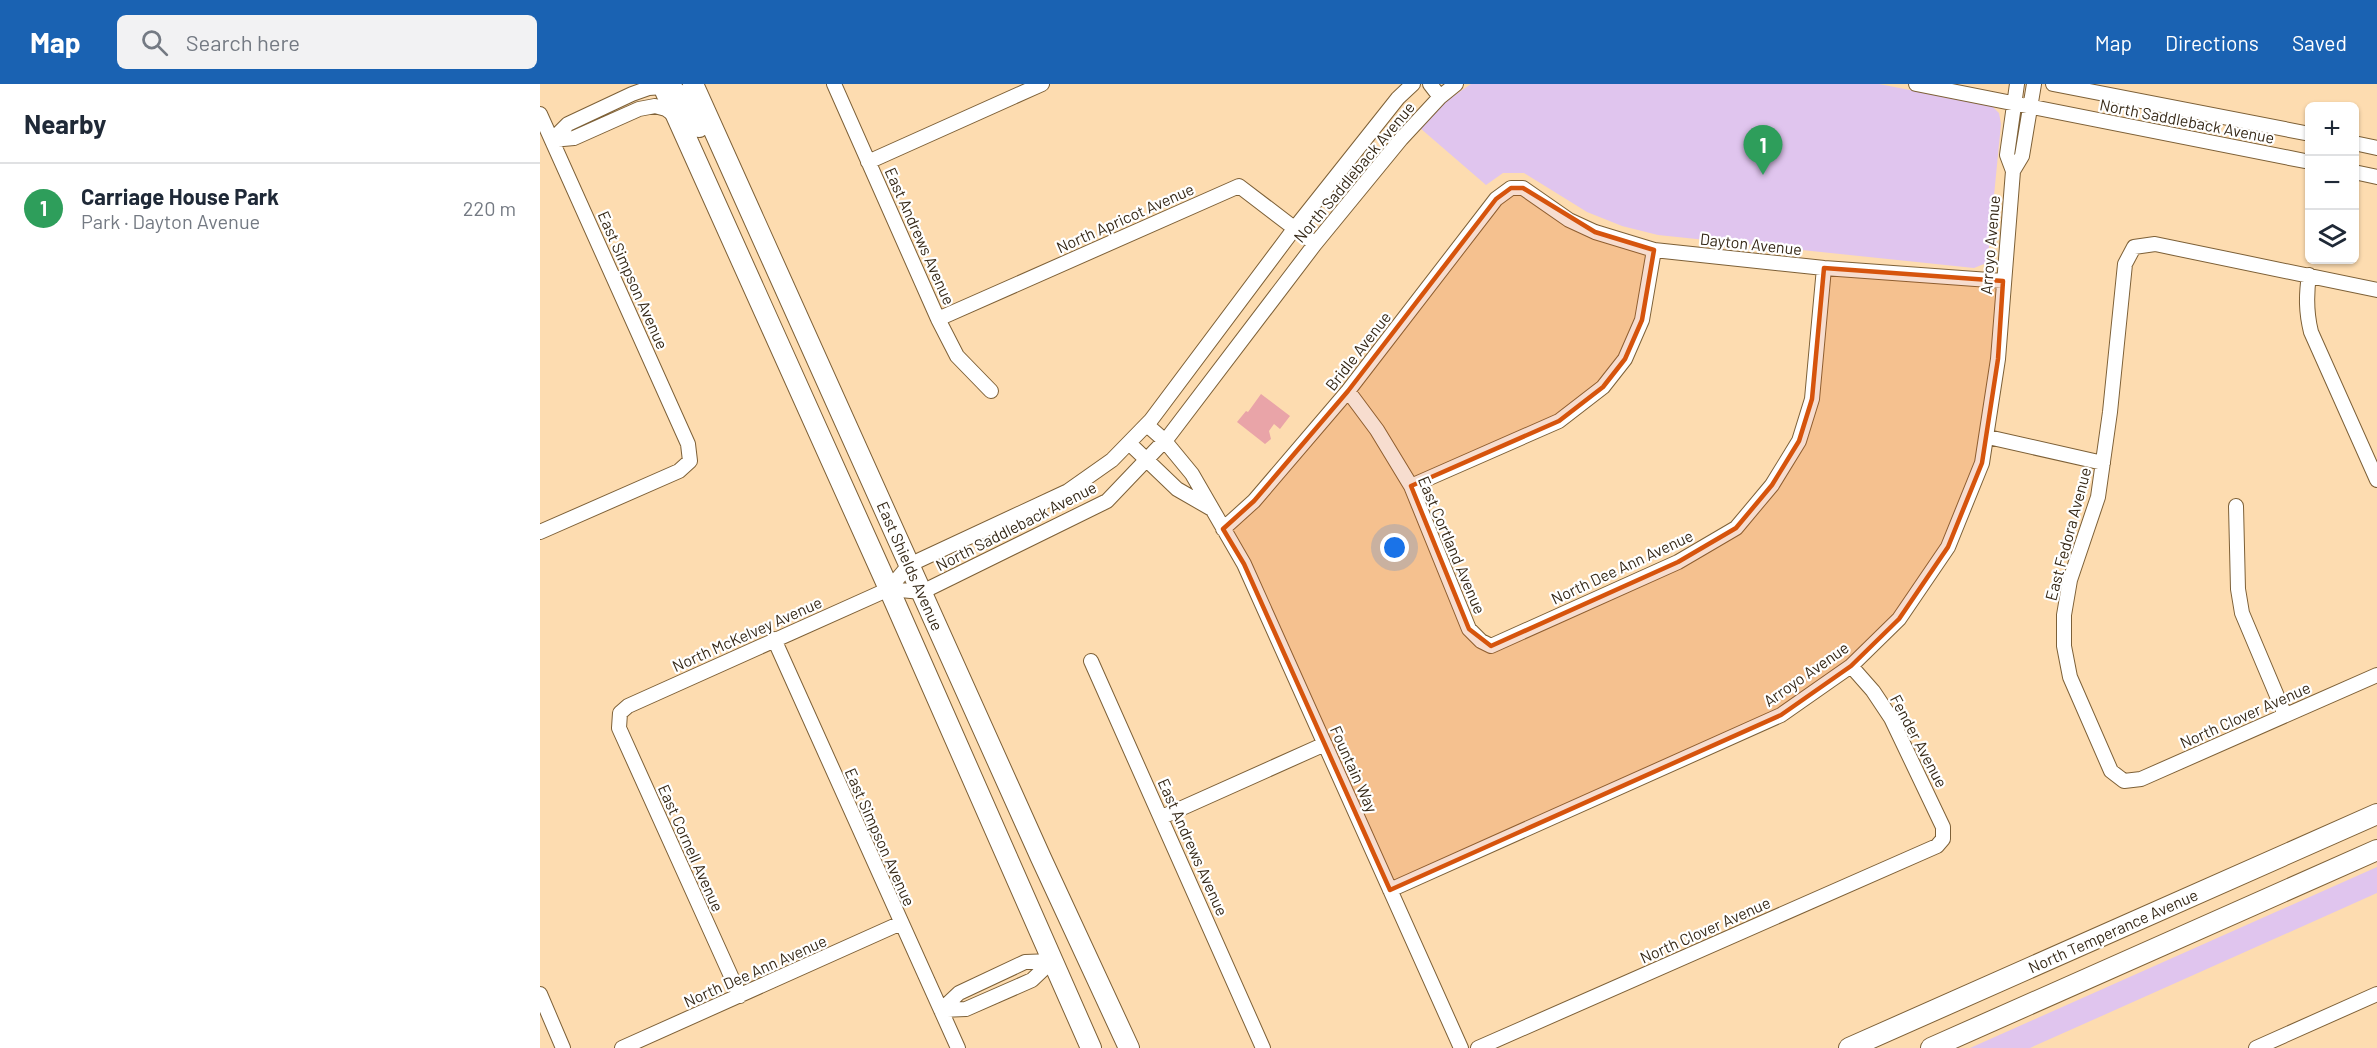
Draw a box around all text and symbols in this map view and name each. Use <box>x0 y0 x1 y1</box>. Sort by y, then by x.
search box <box>117 15 537 69</box>
text: Map <box>30 25 81 59</box>
icon: search <box>138 26 171 59</box>
text: Search here <box>186 29 300 55</box>
text: Map <box>2095 30 2132 55</box>
text: Directions <box>2165 30 2259 55</box>
text: Saved <box>2292 30 2347 55</box>
street label: North Saddleback Avenue <box>2098 94 2276 147</box>
street label: North Saddleback Avenue <box>1289 98 1418 246</box>
map controls <box>2305 102 2359 264</box>
button: + <box>2305 102 2359 156</box>
text: Nearby <box>24 108 106 139</box>
pin: 1 <box>1744 126 1782 175</box>
button: − <box>2305 156 2359 210</box>
street label: East Andrews Avenue <box>882 164 959 307</box>
street label: North Apricot Avenue <box>1053 179 1196 256</box>
text: Carriage House Park <box>81 183 279 209</box>
street label: Arroyo Avenue <box>1976 195 2003 295</box>
text: 1 <box>40 196 47 220</box>
text: 220 m <box>463 196 516 220</box>
street label: East Simpson Avenue <box>594 208 672 352</box>
text: Park · Dayton Avenue <box>81 209 260 233</box>
button: layers <box>2305 210 2359 264</box>
street label: Dayton Avenue <box>1699 229 1803 258</box>
street label: Bridle Avenue <box>1321 307 1394 394</box>
street label: East Fedora Avenue <box>2041 465 2094 603</box>
street label: East Cortland Avenue <box>1415 473 1490 617</box>
street label: North Saddleback Avenue <box>932 477 1099 574</box>
street label: East Shields Avenue <box>873 498 947 633</box>
street label: North Dee Ann Avenue <box>1548 525 1696 608</box>
your location <box>1380 533 1409 562</box>
street label: North McKelvey Avenue <box>669 592 825 675</box>
street label: Arroyo Avenue <box>1759 637 1852 710</box>
street label: North Clover Avenue <box>2177 677 2313 752</box>
street label: Fender Avenue <box>1887 691 1952 791</box>
street label: Fountain Way <box>1327 722 1382 816</box>
street label: East Simpson Avenue <box>841 765 919 909</box>
street label: East Andrews Avenue <box>1155 775 1232 918</box>
street label: East Cornell Avenue <box>655 781 728 914</box>
street label: North Temperance Avenue <box>2025 885 2201 977</box>
street label: North Clover Avenue <box>1637 892 1773 967</box>
street label: North Dee Ann Avenue <box>680 930 829 1011</box>

